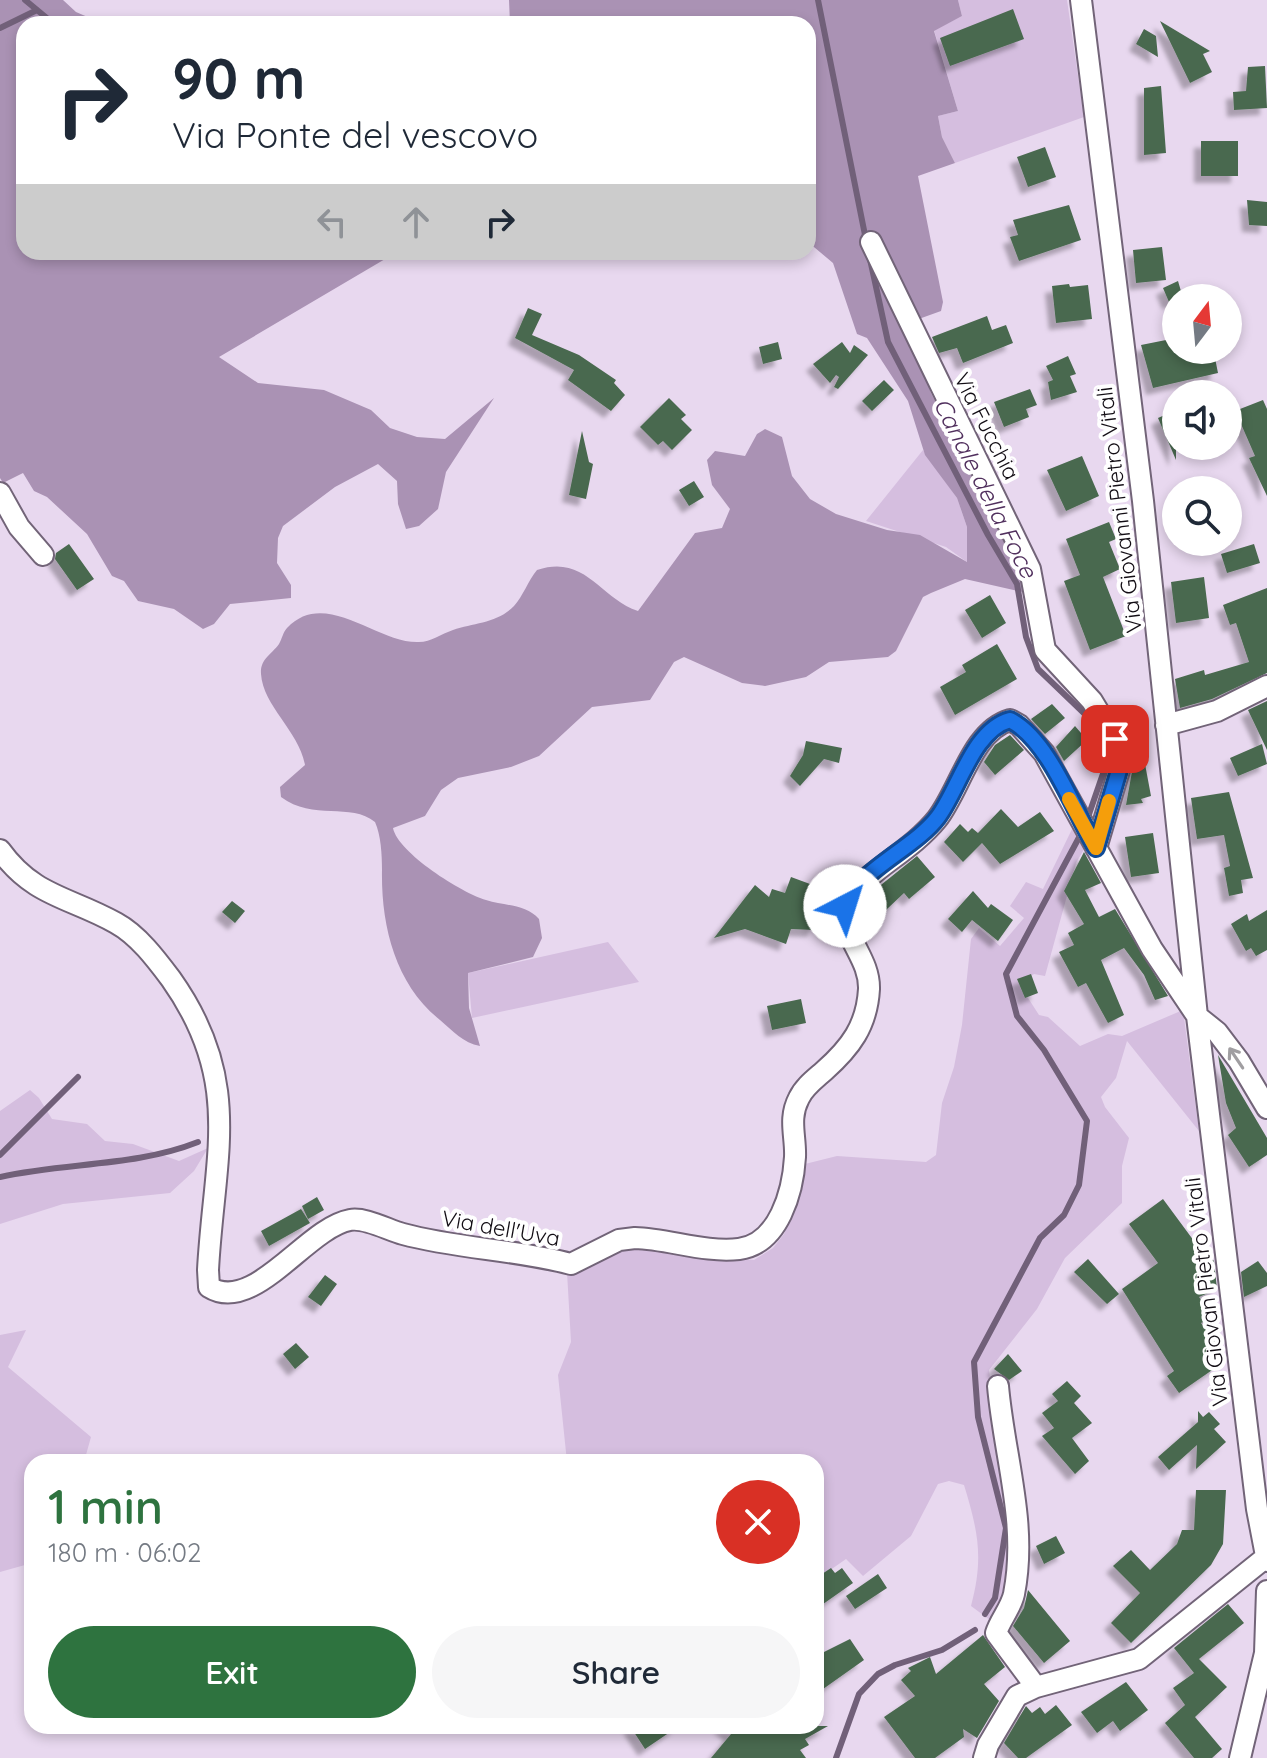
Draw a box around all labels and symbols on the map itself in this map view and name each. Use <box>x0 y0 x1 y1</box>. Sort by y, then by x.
north arrow <box>1162 284 1242 364</box>
street label: Via Fucchia <box>948 368 1026 484</box>
street label: Via Giovanni Pietro Vitali <box>1090 385 1148 635</box>
water label: Canale della Foce <box>928 393 1045 584</box>
pin <box>1081 705 1149 773</box>
position arrow <box>803 864 887 948</box>
one-way arrow <box>1228 1048 1244 1070</box>
street label: Via Giovan Pietro Vitali <box>1178 1176 1234 1408</box>
street label: Via dell'Uva <box>440 1204 562 1252</box>

